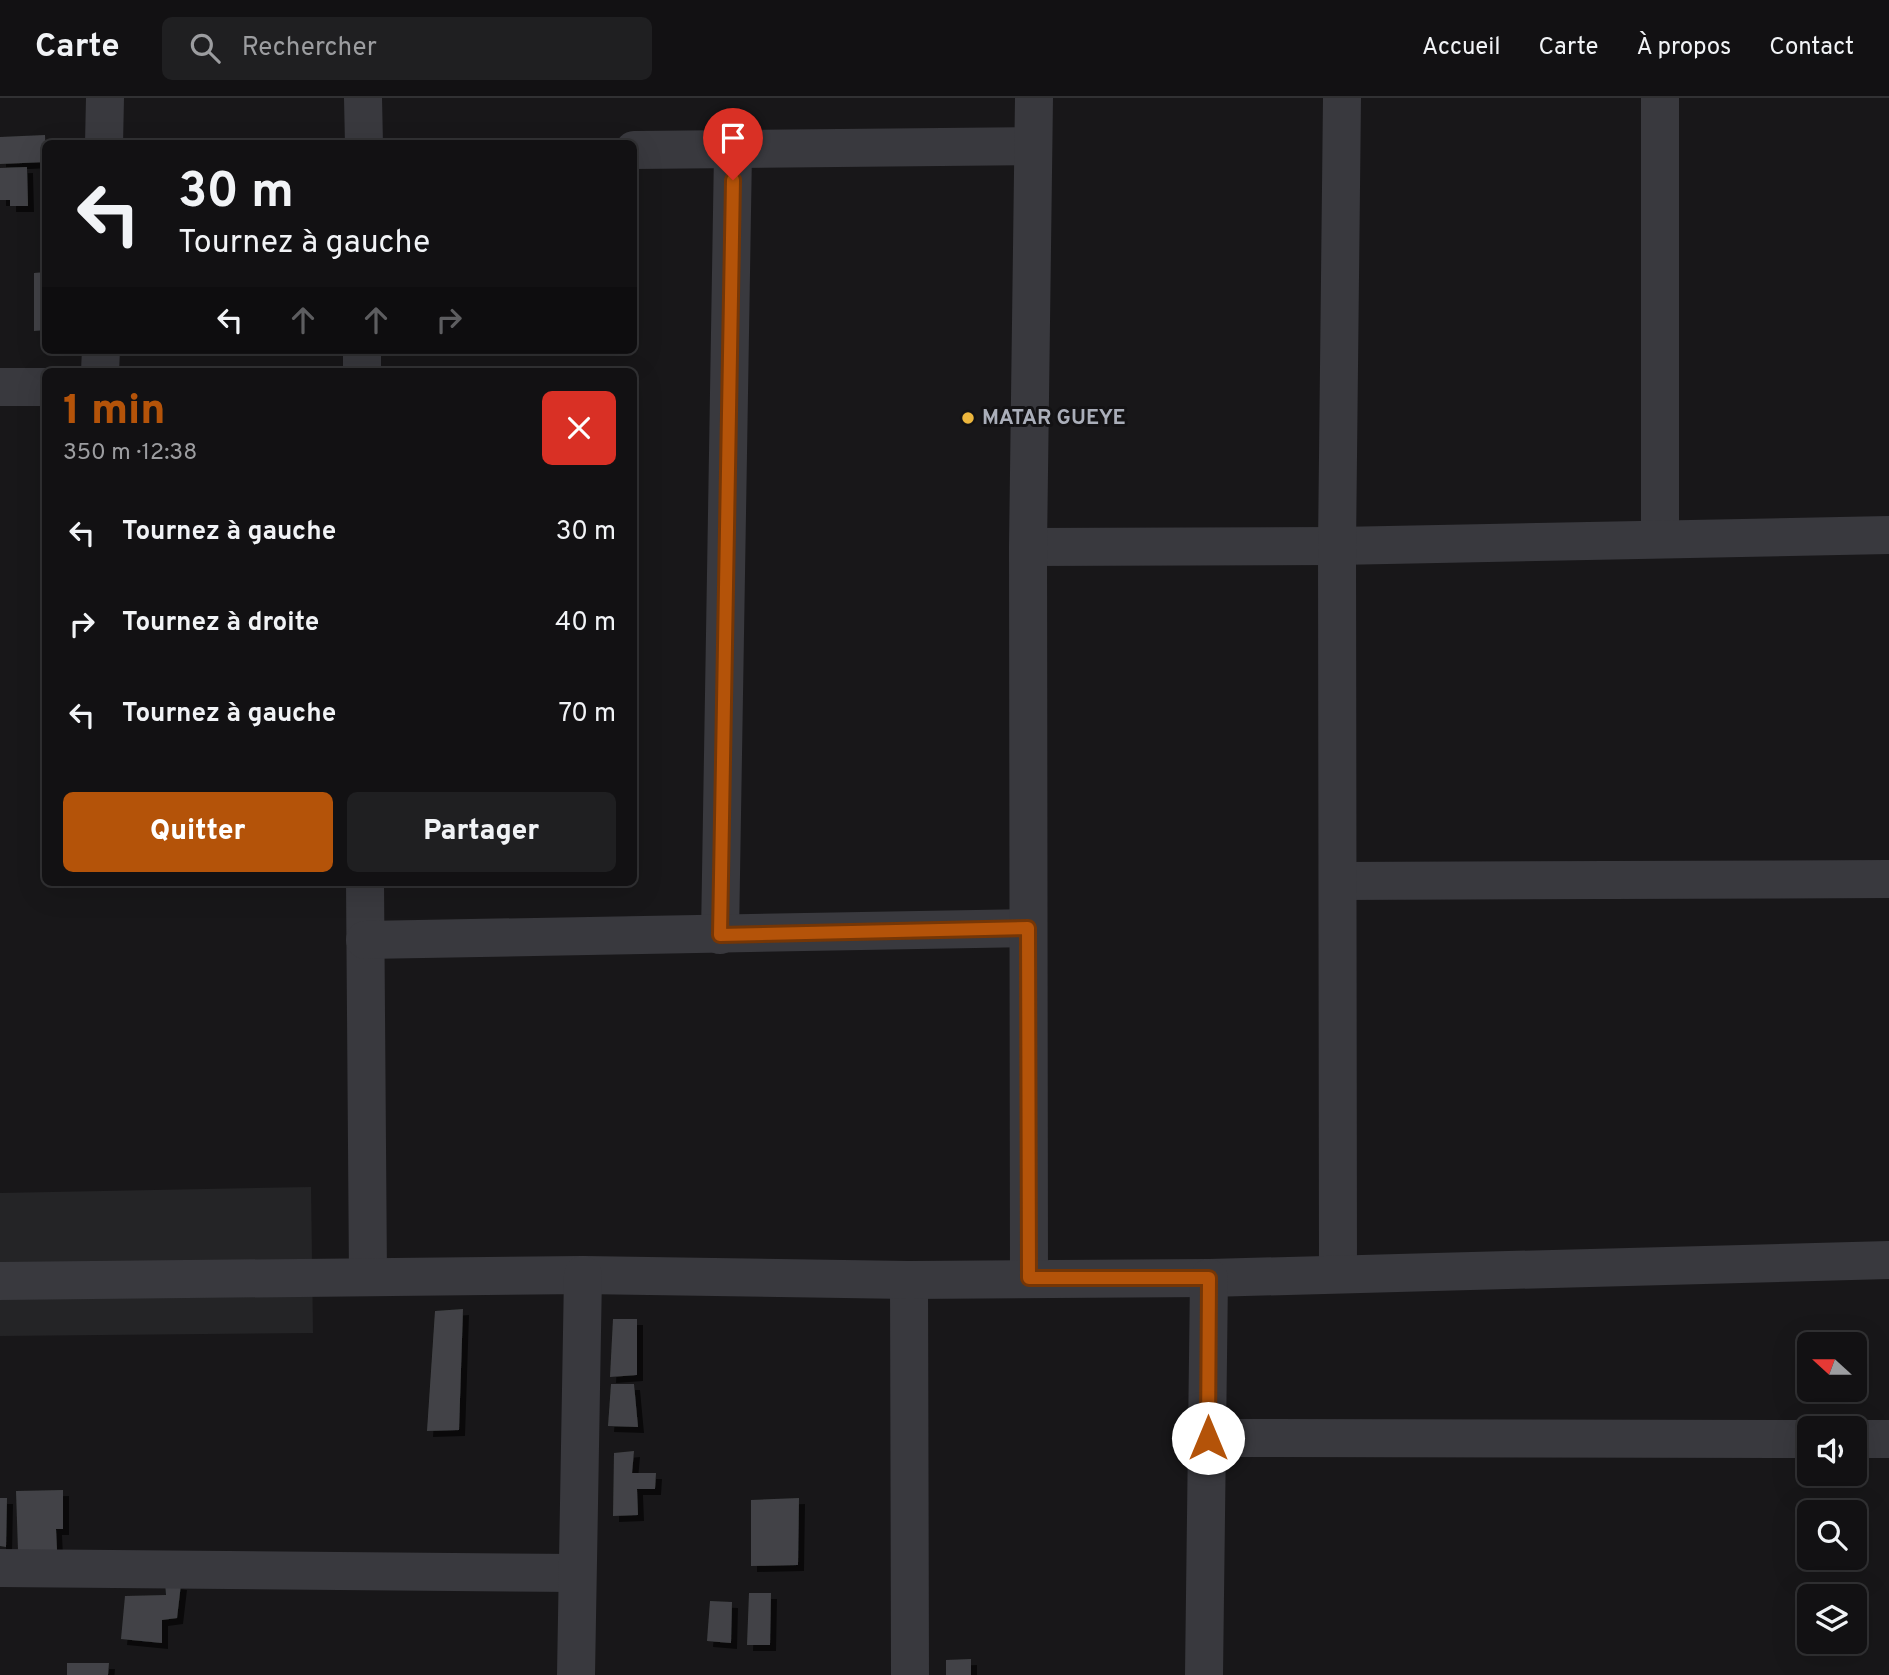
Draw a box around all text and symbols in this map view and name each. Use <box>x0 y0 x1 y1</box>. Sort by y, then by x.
search box <box>162 17 652 80</box>
text: Carte <box>35 27 120 69</box>
icon: search <box>186 29 224 67</box>
text: Rechercher <box>242 32 377 65</box>
text: Accueil <box>1422 33 1501 63</box>
text: Carte <box>1539 33 1598 63</box>
text: À propos <box>1636 33 1731 63</box>
text: Contact <box>1769 33 1854 63</box>
pin <box>703 108 763 180</box>
icon: arrive <box>714 119 752 157</box>
text: 30 m <box>178 163 294 225</box>
icon: left <box>63 168 154 259</box>
text: Tournez à gauche <box>178 224 430 264</box>
icon: left <box>211 301 249 339</box>
icon: ahead <box>284 301 322 339</box>
icon: ahead <box>357 301 395 339</box>
icon: right <box>430 301 468 339</box>
text: 1 min <box>63 386 166 439</box>
button: close <box>542 391 616 465</box>
place label: MATAR GUEYE <box>982 405 1126 432</box>
marker: MATAR GUEYE <box>960 410 976 426</box>
text: 350 m · 12:38 <box>63 439 197 468</box>
icon: left <box>63 514 101 552</box>
text: Tournez à gauche <box>122 516 336 549</box>
text: 30 m <box>556 516 616 549</box>
icon: right <box>63 605 101 643</box>
text: Tournez à droite <box>122 607 319 640</box>
text: 40 m <box>555 607 616 640</box>
icon: left <box>63 696 101 734</box>
text: Tournez à gauche <box>122 698 336 731</box>
text: 70 m <box>558 698 616 731</box>
button: Quitter <box>63 792 333 872</box>
button: Partager <box>347 792 616 872</box>
north arrow <box>1797 1332 1867 1402</box>
map controls <box>1797 1332 1867 1654</box>
position arrow <box>1171 1401 1245 1475</box>
button: sound <box>1797 1416 1867 1486</box>
button: search <box>1797 1500 1867 1570</box>
button: layers <box>1797 1584 1867 1654</box>

